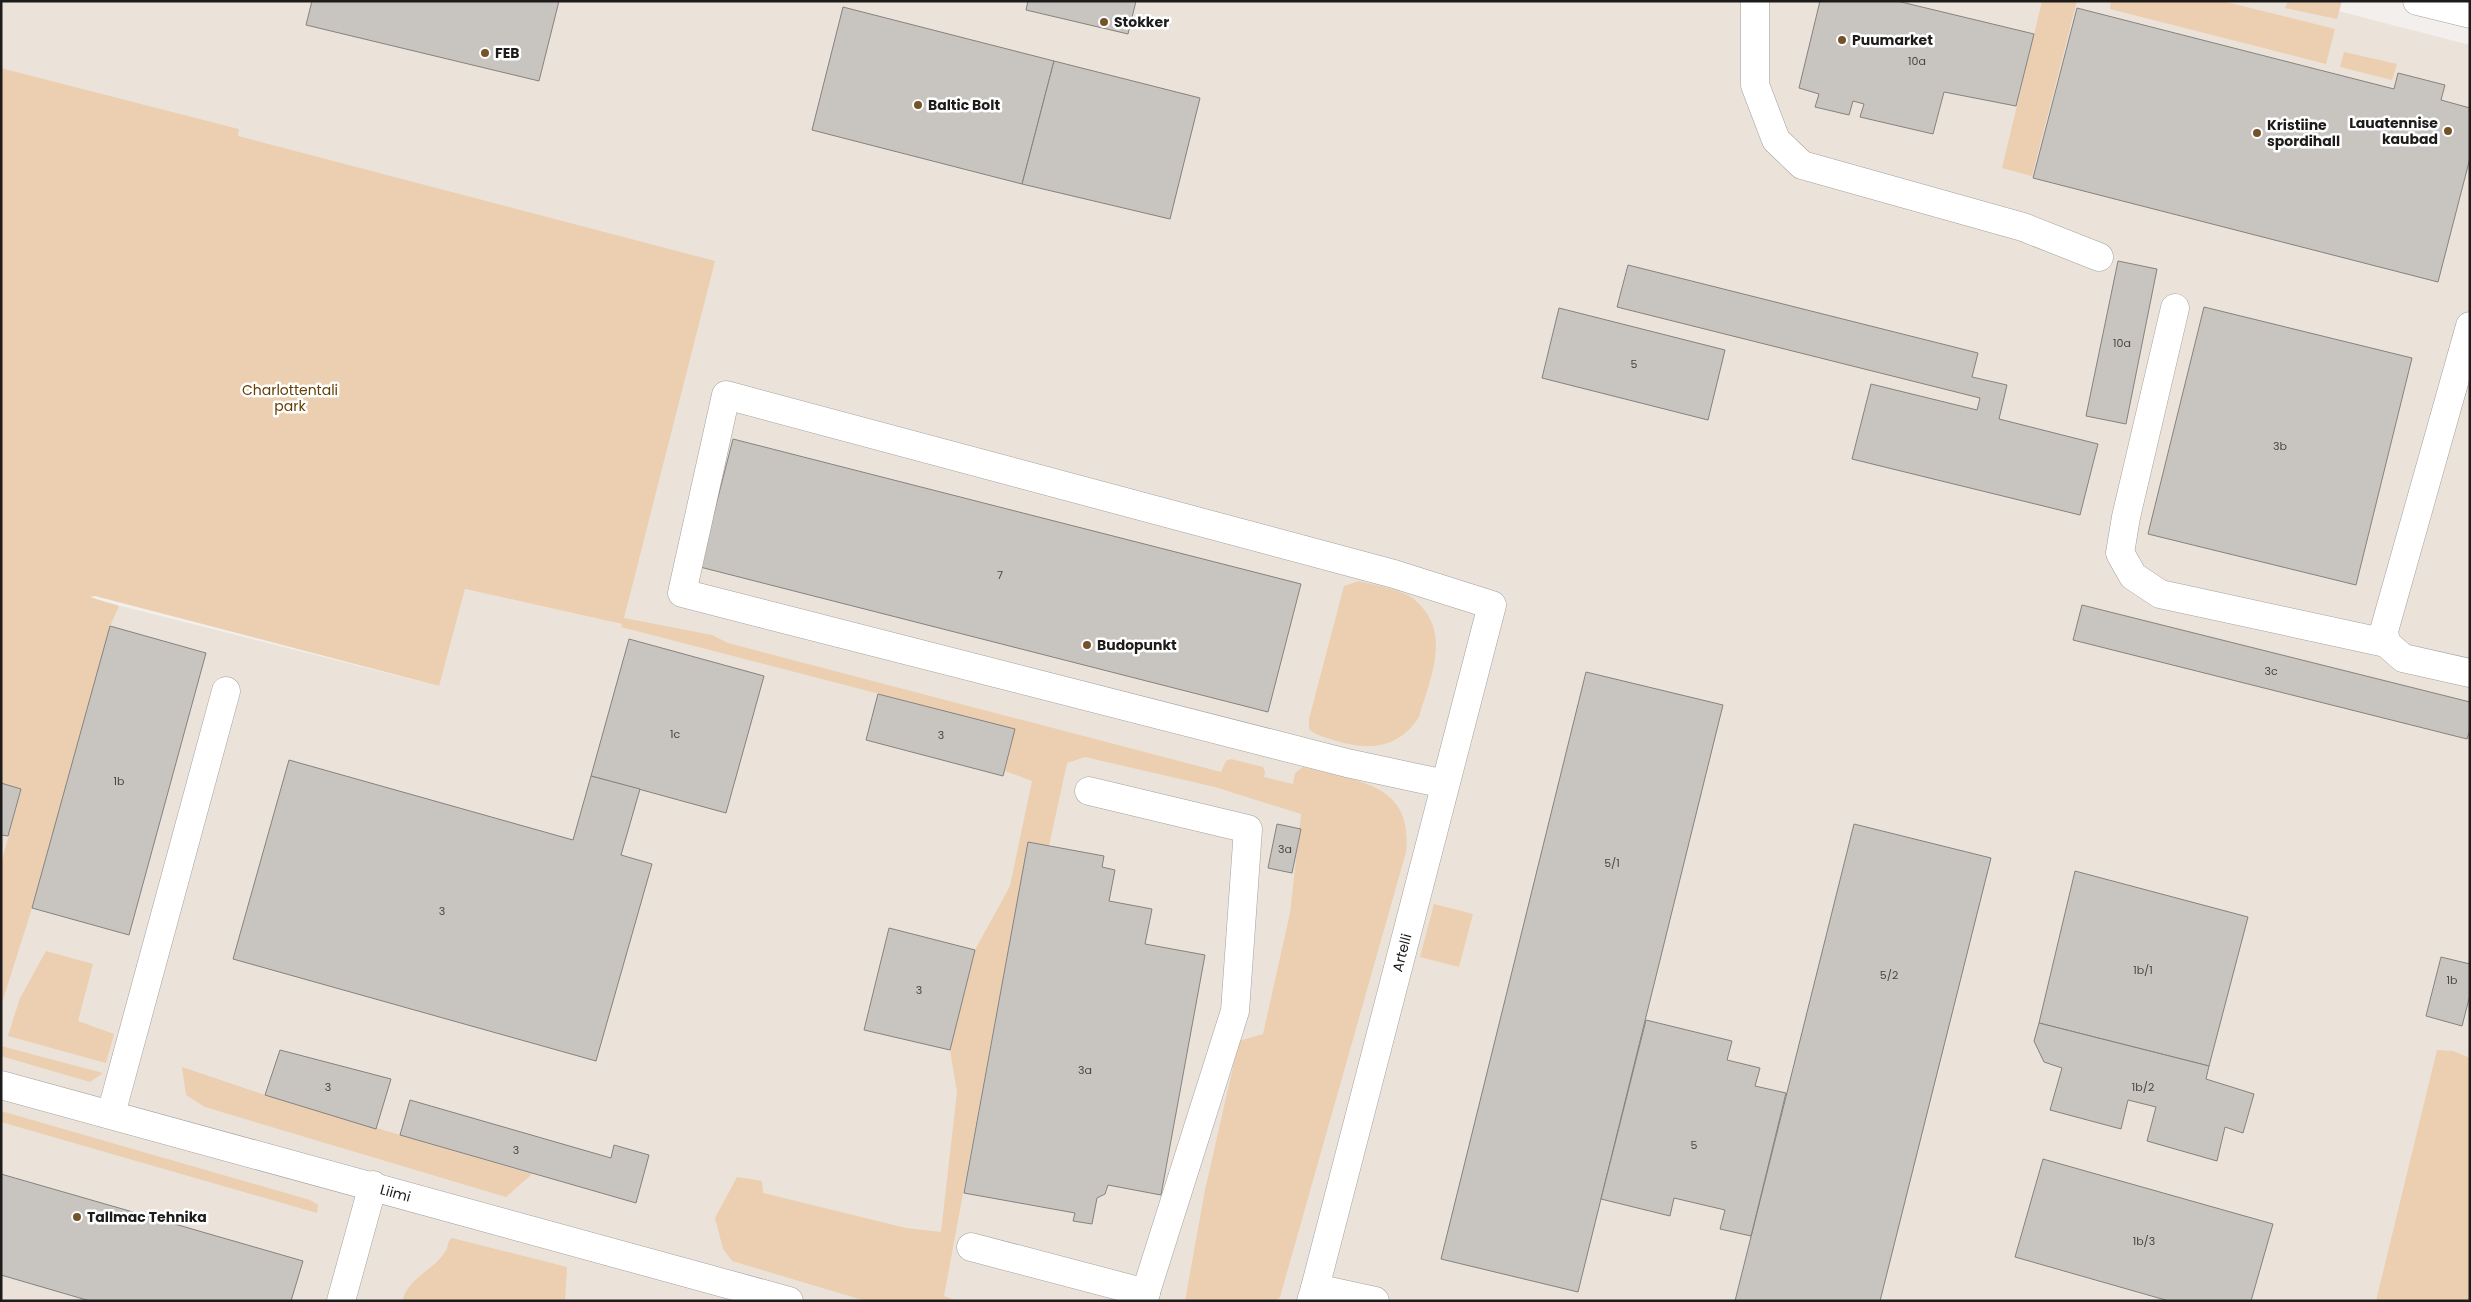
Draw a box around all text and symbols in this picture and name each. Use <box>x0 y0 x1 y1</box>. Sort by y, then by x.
place label: Stokker <box>1114 12 1169 32</box>
marker: Stokker <box>1098 16 1110 28</box>
place label: Puumarket <box>1852 30 1933 50</box>
marker: Puumarket <box>1836 34 1848 46</box>
place label: FEB <box>495 43 519 63</box>
marker: FEB <box>479 47 491 59</box>
house number: 10a <box>1908 53 1926 69</box>
place label: Baltic Bolt <box>928 95 1000 115</box>
marker: Baltic Bolt <box>912 99 924 111</box>
place label: Lauatennise kaubad <box>2349 113 2438 149</box>
place label: Kristiine spordihall <box>2267 115 2340 151</box>
marker: Lauatennise kaubad <box>2442 125 2454 137</box>
marker: Kristiine spordihall <box>2251 127 2263 139</box>
house number: 10a <box>2113 335 2131 351</box>
house number: 5 <box>1631 356 1638 372</box>
park label: Charlottentali park <box>242 380 338 416</box>
house number: 3b <box>2273 438 2287 454</box>
house number: 7 <box>997 567 1003 583</box>
place label: Budopunkt <box>1097 635 1177 655</box>
marker: Budopunkt <box>1081 639 1093 651</box>
house number: 3c <box>2264 663 2278 679</box>
house number: 1c <box>670 726 680 742</box>
house number: 3 <box>938 727 944 743</box>
house number: 1b <box>114 773 124 789</box>
house number: 3a <box>1278 841 1292 857</box>
house number: 5/1 <box>1604 855 1620 871</box>
house number: 3 <box>439 903 445 919</box>
street label: Artelli <box>1387 931 1416 974</box>
house number: 1b/1 <box>2133 962 2153 978</box>
house number: 5/2 <box>1880 967 1898 983</box>
house number: 1b <box>2447 972 2457 988</box>
house number: 3 <box>916 982 922 998</box>
house number: 3a <box>1078 1062 1092 1078</box>
house number: 3 <box>325 1079 331 1095</box>
house number: 1b/2 <box>2132 1079 2154 1095</box>
house number: 5 <box>1691 1137 1698 1153</box>
house number: 3 <box>513 1142 519 1158</box>
street label: Liimi <box>378 1179 413 1207</box>
place label: Tallmac Tehnika <box>87 1207 207 1227</box>
marker: Tallmac Tehnika <box>71 1211 83 1223</box>
house number: 1b/3 <box>2133 1233 2155 1249</box>

